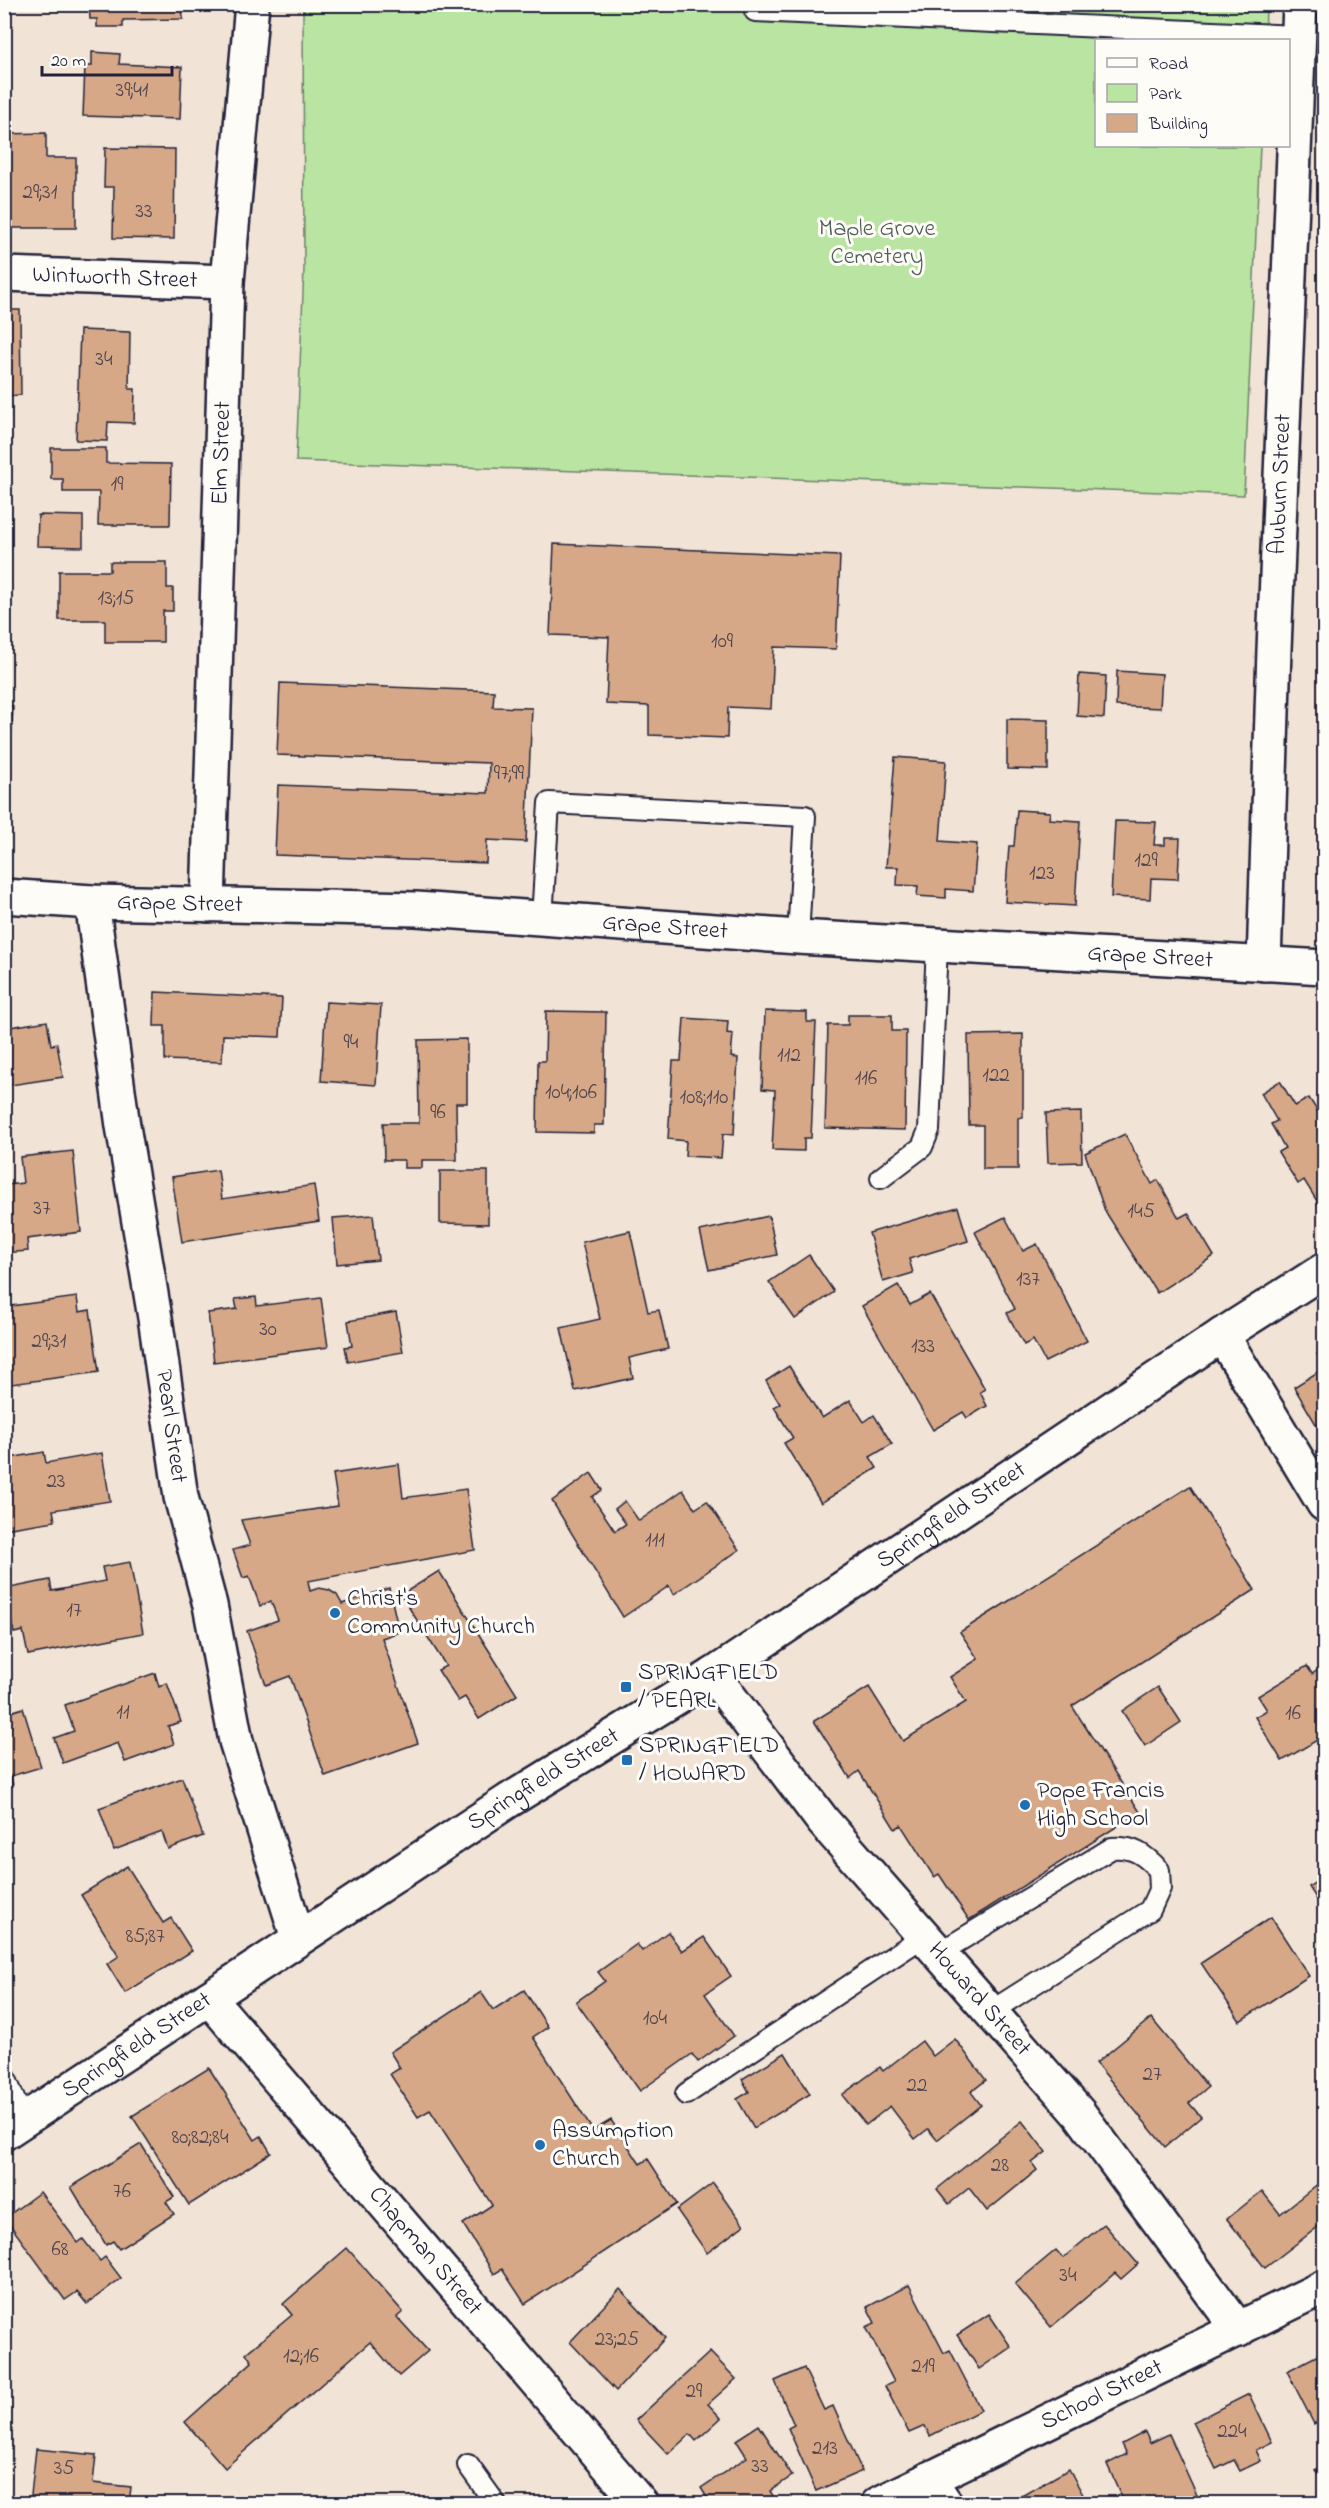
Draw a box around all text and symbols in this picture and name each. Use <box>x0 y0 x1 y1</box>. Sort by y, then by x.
scale bar <box>42 39 172 77</box>
legend <box>1095 39 1290 147</box>
text: 20 m <box>51 49 86 75</box>
text: Road <box>1149 52 1188 78</box>
house number: 39;41 <box>115 76 149 106</box>
text: Park <box>1149 82 1182 108</box>
text: Building <box>1148 112 1208 139</box>
house number: 29;31 <box>23 178 58 208</box>
house number: 33 <box>135 197 153 227</box>
park label: Maple Grove Cemetery <box>819 212 935 276</box>
street label: Wintworth Street <box>32 258 198 298</box>
house number: 34 <box>95 345 113 375</box>
street label: Elm Street <box>203 401 241 506</box>
street label: Auburn Street <box>1260 413 1301 555</box>
house number: 19 <box>111 470 124 500</box>
house number: 13;15 <box>98 584 134 614</box>
house number: 109 <box>711 627 734 657</box>
house number: 97;99 <box>494 759 525 789</box>
house number: 129 <box>1134 846 1158 876</box>
house number: 123 <box>1029 859 1055 889</box>
street label: Grape Street <box>116 885 243 923</box>
street label: Grape Street <box>601 905 729 949</box>
street label: Grape Street <box>1086 936 1214 978</box>
house number: 94 <box>344 1028 359 1058</box>
house number: 112 <box>777 1041 801 1071</box>
house number: 122 <box>982 1061 1010 1091</box>
house number: 116 <box>855 1064 877 1094</box>
house number: 104;106 <box>545 1078 597 1108</box>
house number: 108;110 <box>680 1083 728 1113</box>
house number: 96 <box>430 1098 446 1128</box>
house number: 37 <box>33 1194 51 1224</box>
house number: 145 <box>1127 1197 1155 1227</box>
house number: 137 <box>1016 1265 1040 1295</box>
house number: 30 <box>259 1315 277 1345</box>
house number: 29;31 <box>32 1327 67 1357</box>
house number: 133 <box>911 1332 935 1362</box>
street label: Pearl Street <box>145 1367 196 1485</box>
street label: Springfield Street <box>870 1453 1033 1578</box>
house number: 23 <box>46 1467 66 1497</box>
house number: 111 <box>645 1526 665 1556</box>
place label: Christ's Community Church <box>347 1582 535 1646</box>
house number: 17 <box>66 1596 82 1626</box>
marker: Christ's Community Church <box>328 1606 342 1620</box>
place label: SPRINGFIELD / PEARL <box>638 1656 778 1719</box>
marker: SPRINGFIELD / PEARL <box>619 1680 633 1694</box>
house number: 11 <box>116 1698 130 1728</box>
house number: 16 <box>1285 1699 1301 1729</box>
street label: Springfield Street <box>461 1719 626 1840</box>
place label: SPRINGFIELD / HOWARD <box>639 1729 779 1792</box>
marker: SPRINGFIELD / HOWARD <box>620 1753 634 1767</box>
place label: Pope Francis High School <box>1037 1774 1165 1837</box>
marker: Pope Francis High School <box>1018 1798 1032 1812</box>
house number: 85;87 <box>125 1922 165 1952</box>
street label: Howard Street <box>919 1934 1040 2065</box>
street label: Springfield Street <box>55 1983 219 2108</box>
house number: 104 <box>643 2004 668 2034</box>
house number: 27 <box>1142 2060 1162 2090</box>
house number: 22 <box>907 2071 927 2101</box>
place label: Assumption Church <box>552 2114 673 2177</box>
house number: 80;82;84 <box>171 2123 229 2153</box>
marker: Assumption Church <box>533 2138 547 2152</box>
house number: 28 <box>991 2151 1009 2181</box>
house number: 76 <box>113 2177 131 2207</box>
street label: Chapman Street <box>360 2179 491 2324</box>
house number: 68 <box>51 2235 69 2265</box>
house number: 34 <box>1059 2261 1077 2291</box>
house number: 23;25 <box>595 2325 639 2355</box>
house number: 12;16 <box>283 2342 319 2372</box>
street label: School Street <box>1035 2350 1169 2440</box>
house number: 219 <box>911 2352 935 2382</box>
house number: 29 <box>686 2377 703 2407</box>
house number: 224 <box>1217 2417 1247 2447</box>
house number: 213 <box>812 2434 838 2464</box>
house number: 33 <box>751 2452 769 2482</box>
house number: 35 <box>54 2454 74 2484</box>

